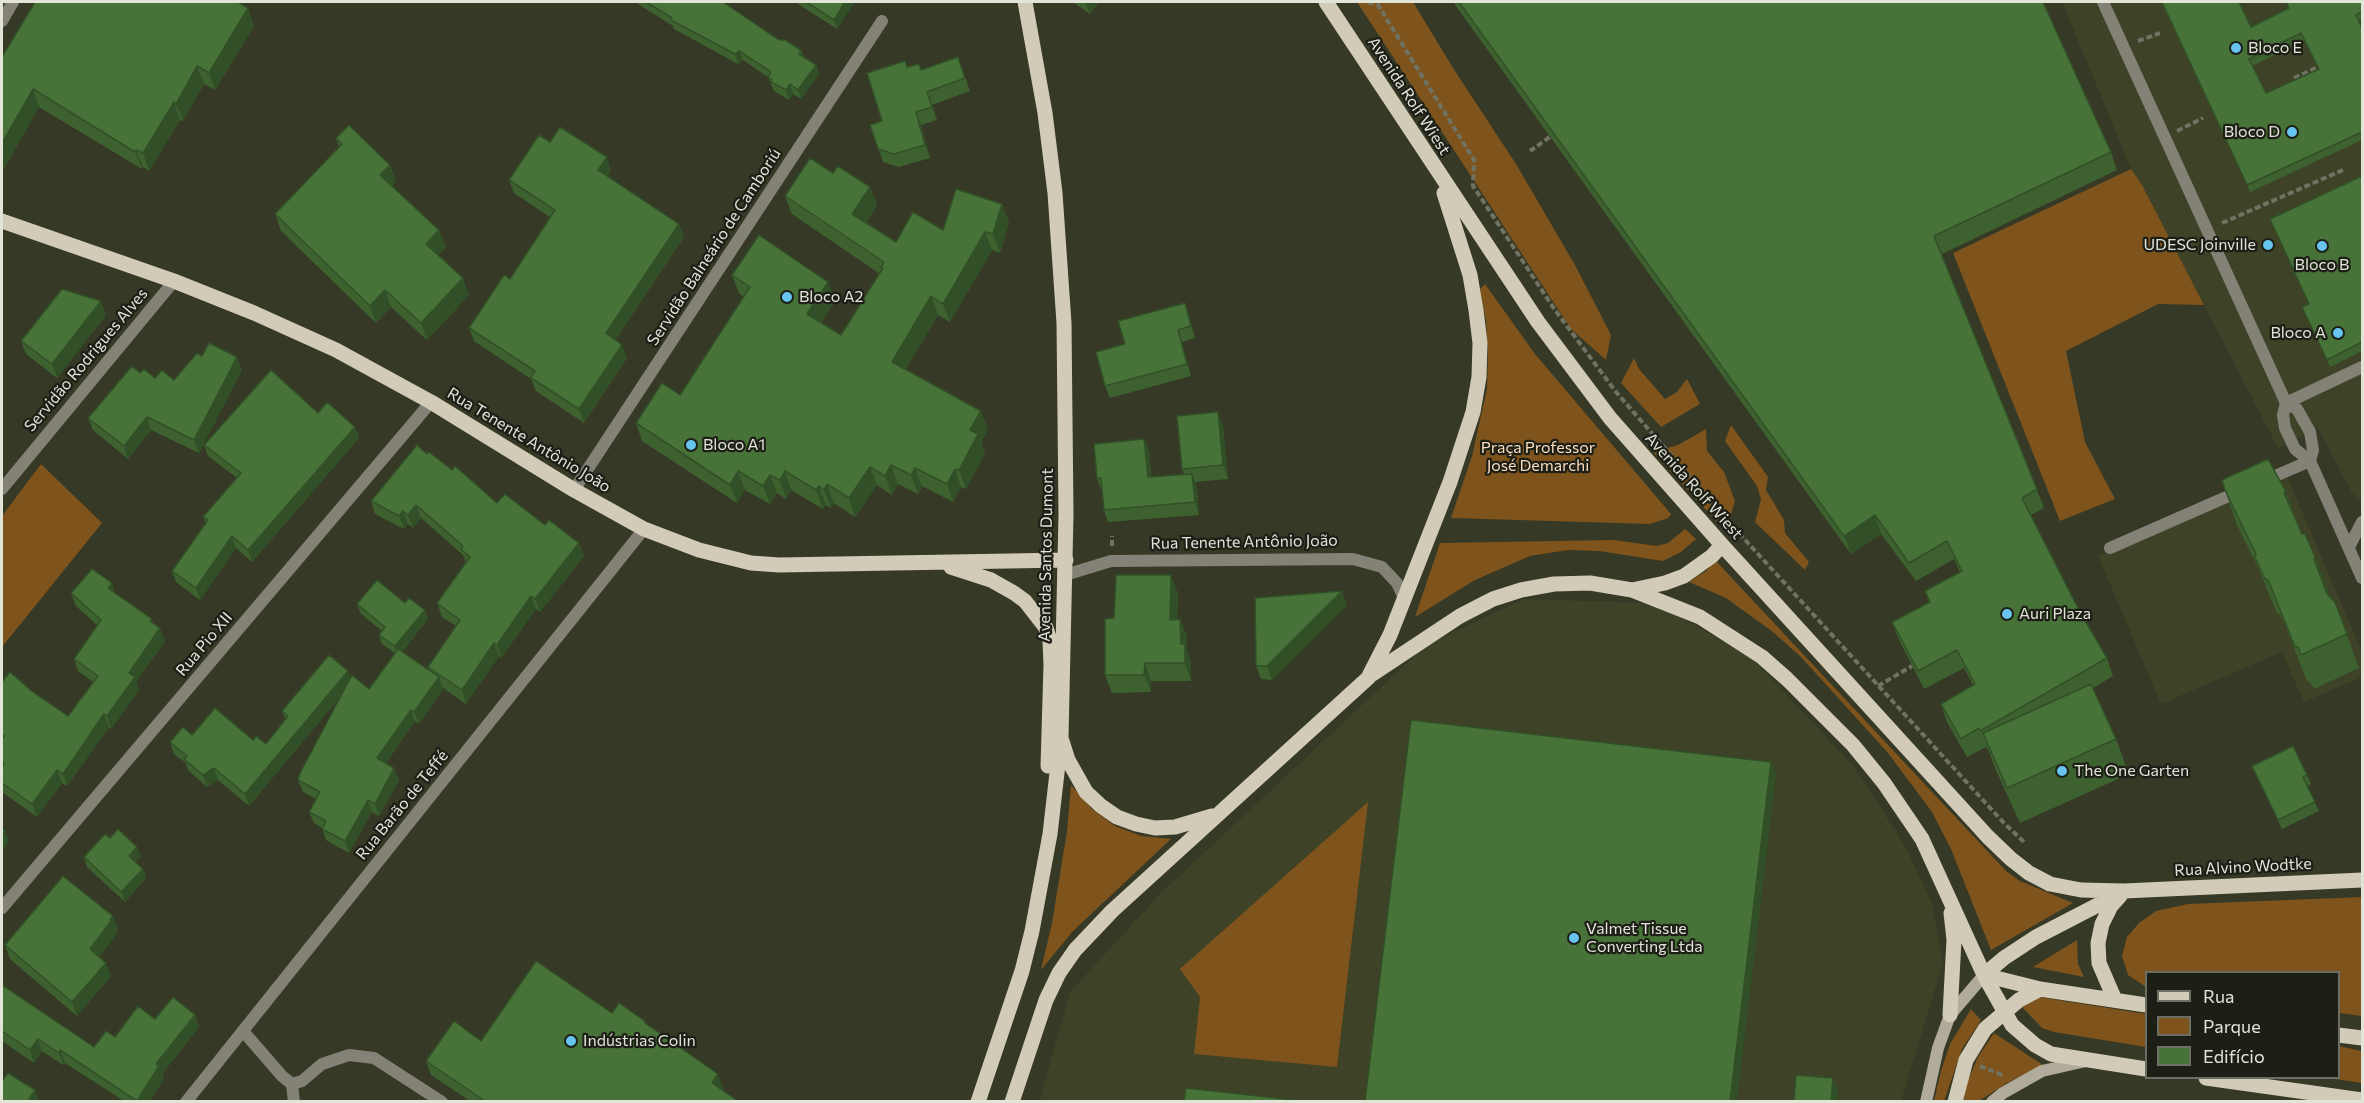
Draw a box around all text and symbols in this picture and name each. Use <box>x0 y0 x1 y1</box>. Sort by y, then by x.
street label: Avenida Rolf Wiest <box>1364 33 1454 159</box>
place label: Bloco E <box>2248 38 2302 58</box>
marker: Bloco E <box>2229 41 2243 55</box>
place label: Bloco D <box>2224 122 2280 142</box>
marker: Bloco D <box>2285 125 2299 139</box>
street label: Servidão Balneário de Camboriú <box>643 145 785 349</box>
place label: UDESC Joinville <box>2143 235 2256 255</box>
marker: UDESC Joinville <box>2261 238 2275 252</box>
marker: Bloco B <box>2315 239 2329 253</box>
place label: Bloco B <box>2295 255 2349 275</box>
street label: Servidão Rodrigues Alves <box>20 284 152 436</box>
place label: Bloco A2 <box>799 287 863 307</box>
marker: Bloco A2 <box>780 290 794 304</box>
place label: Bloco A <box>2270 323 2326 343</box>
marker: Bloco A <box>2331 326 2345 340</box>
street label: Rua Tenente Antônio João <box>444 384 614 496</box>
street label: Avenida Rolf Wiest <box>1641 429 1747 543</box>
place label: Bloco A1 <box>703 435 765 455</box>
marker: Bloco A1 <box>684 438 698 452</box>
park label: Praça Professor José Demarchi <box>1481 438 1595 476</box>
street label: Avenida Santos Dumont <box>1035 468 1057 642</box>
street label: Rua Tenente Antônio João <box>1150 531 1338 553</box>
place label: Auri Plaza <box>2019 604 2091 624</box>
marker: Auri Plaza <box>2000 607 2014 621</box>
street label: Rua Pio XII <box>172 608 236 680</box>
street label: Rua Barão de Teffé <box>352 746 452 864</box>
place label: The One Garten <box>2074 761 2189 781</box>
marker: The One Garten <box>2055 764 2069 778</box>
street label: Rua Alvino Wodtke <box>2174 854 2312 880</box>
place label: Valmet Tissue Converting Ltda <box>1586 919 1703 957</box>
marker: Valmet Tissue Converting Ltda <box>1567 931 1581 945</box>
legend <box>2145 971 2340 1079</box>
text: Rua <box>2203 985 2234 1007</box>
text: Parque <box>2203 1015 2261 1037</box>
place label: Indústrias Colin <box>583 1031 696 1051</box>
marker: Indústrias Colin <box>564 1034 578 1048</box>
text: Edifício <box>2203 1045 2265 1067</box>

